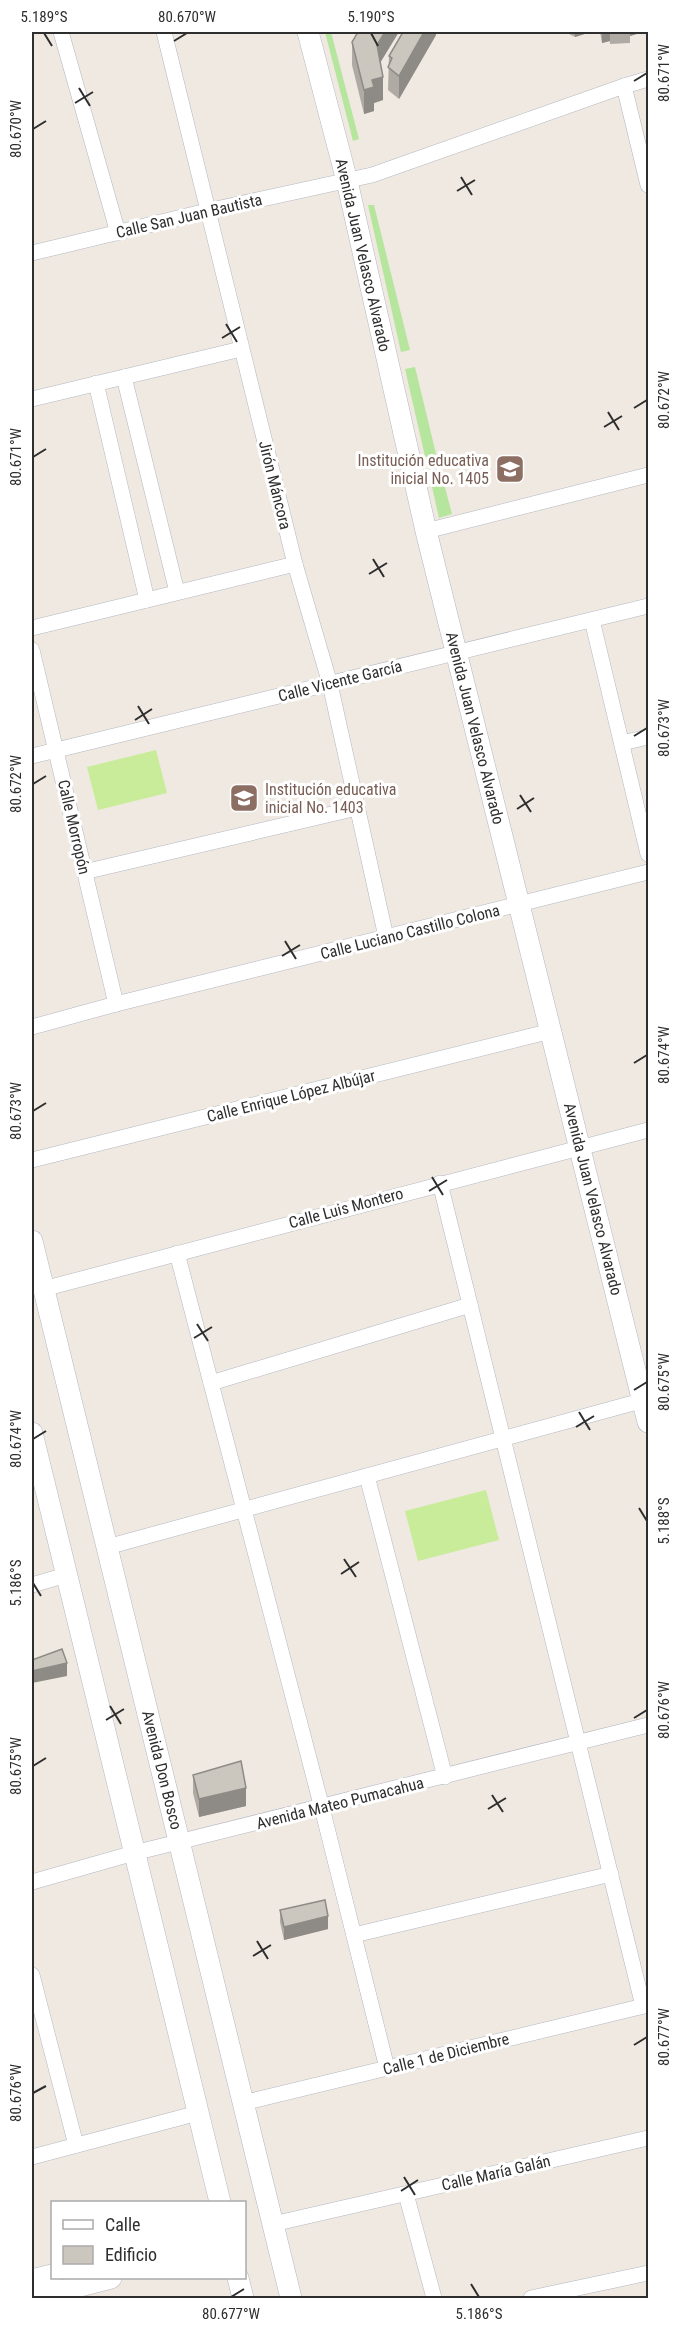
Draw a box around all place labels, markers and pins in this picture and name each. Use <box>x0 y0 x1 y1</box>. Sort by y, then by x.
place label: Institución educativa inicial No. 1405 <box>358 451 489 488</box>
school or university icon: Institución educativa inicial No. 1405 <box>494 453 526 485</box>
place label: Institución educativa inicial No. 1403 <box>265 780 396 817</box>
school or university icon: Institución educativa inicial No. 1403 <box>228 782 260 814</box>

